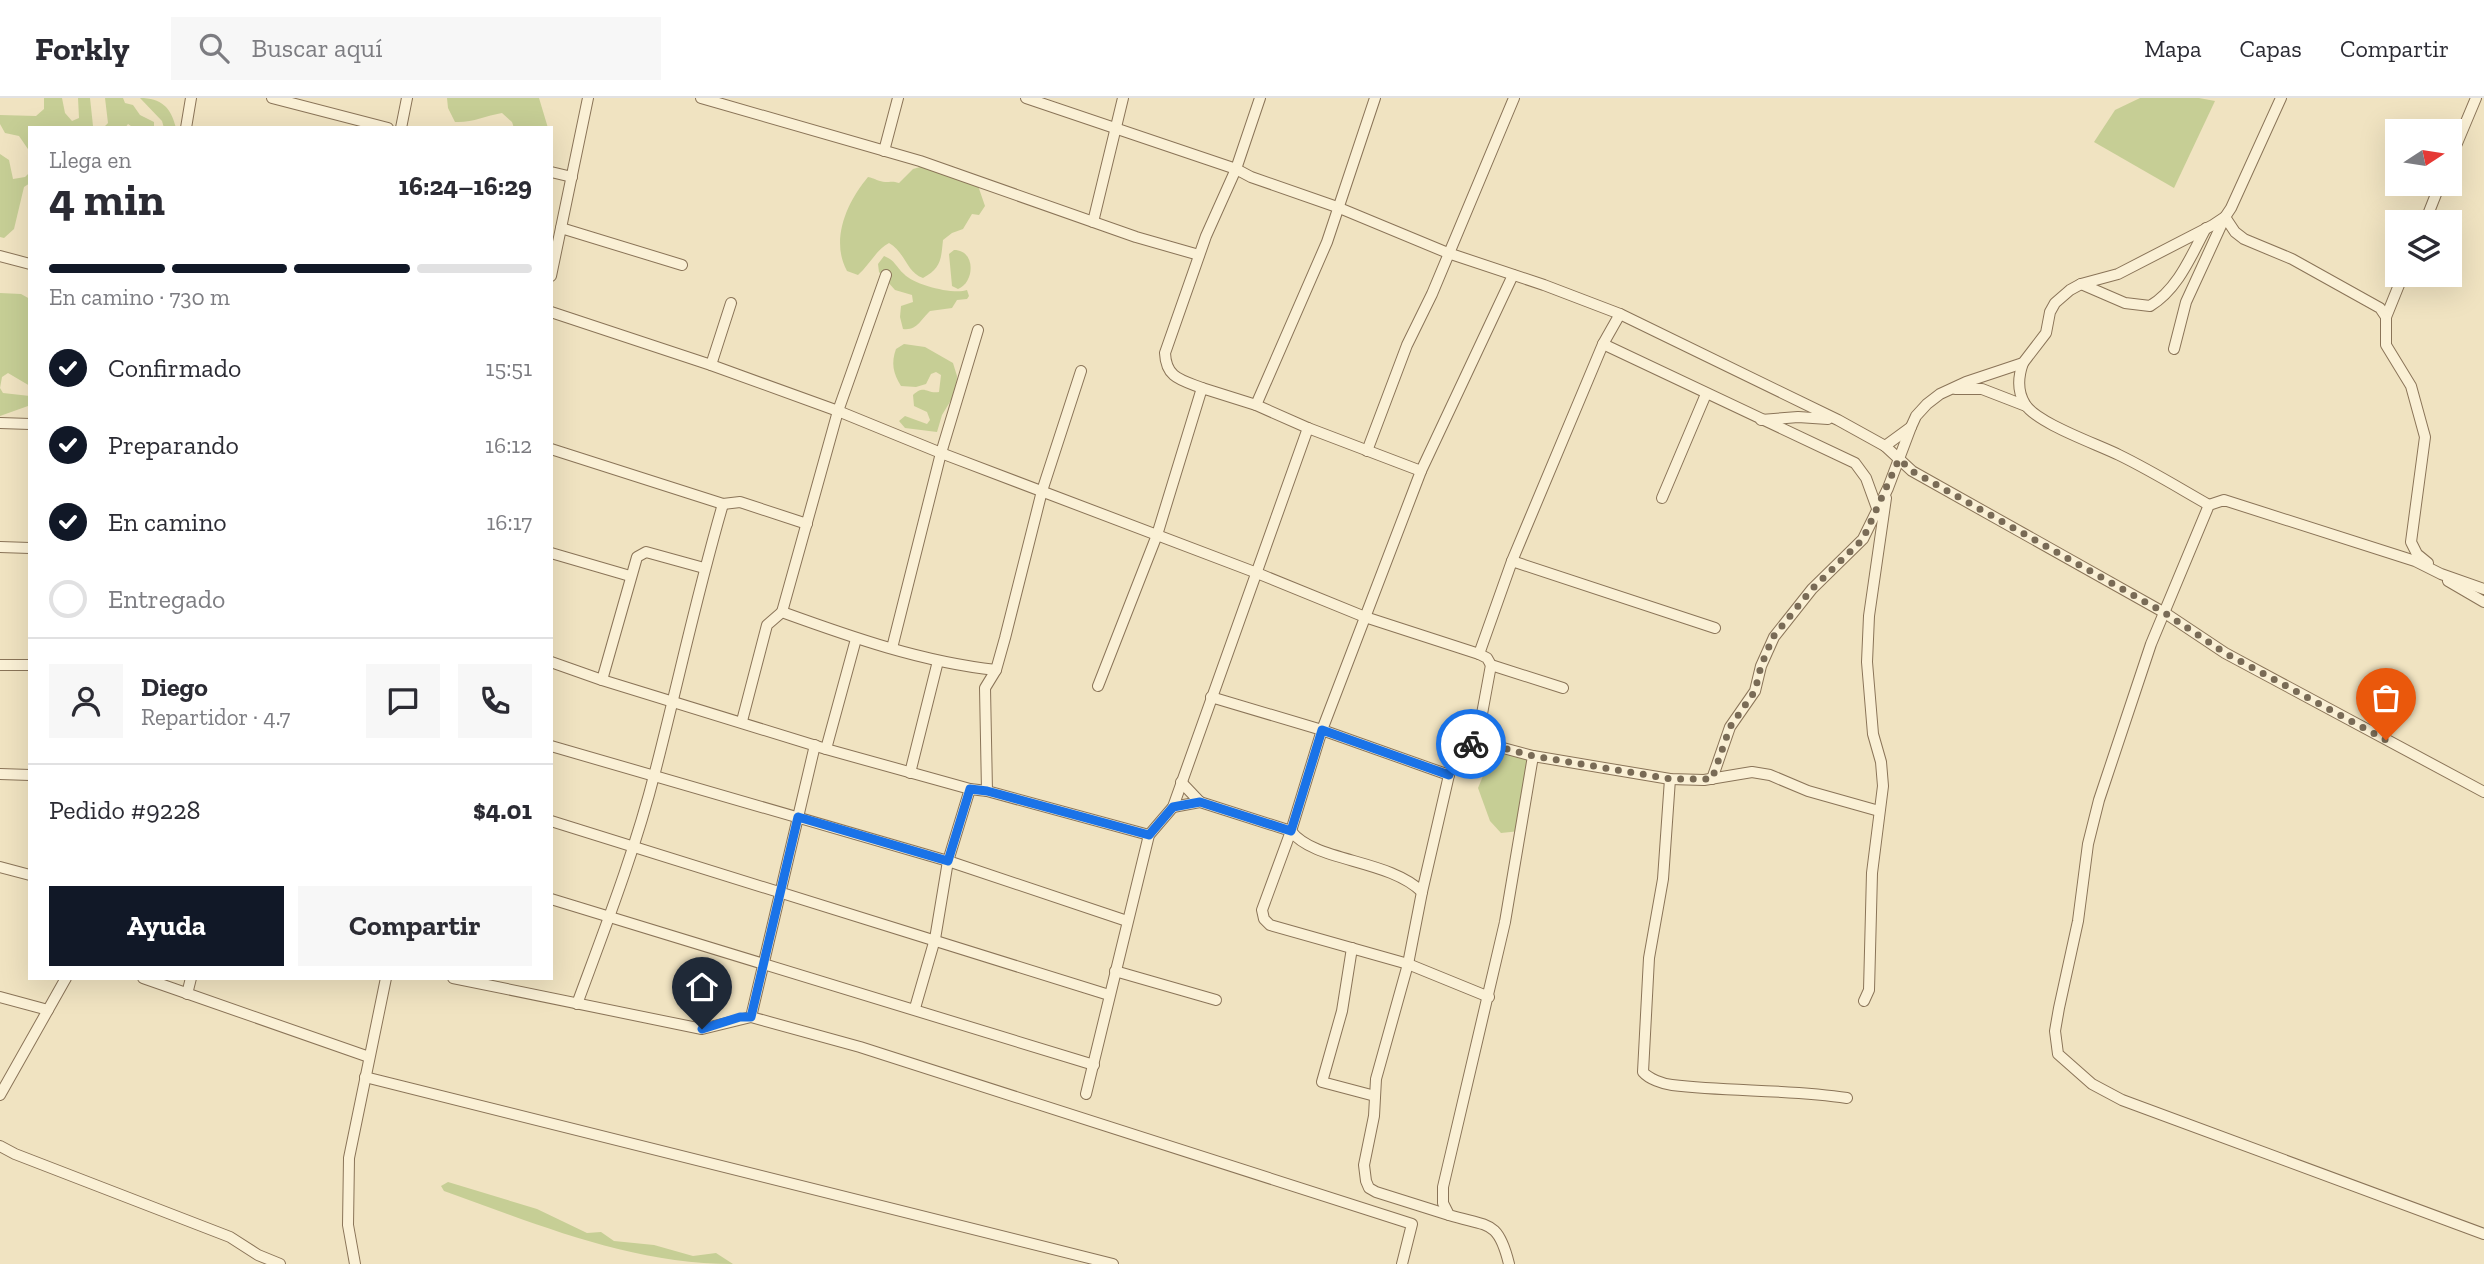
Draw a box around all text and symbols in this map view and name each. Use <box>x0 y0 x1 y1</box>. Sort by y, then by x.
search box <box>171 17 661 80</box>
text: Forkly <box>35 29 129 68</box>
icon: search <box>195 29 233 67</box>
text: Buscar aquí <box>251 32 382 64</box>
text: Mapa <box>2144 34 2201 63</box>
text: Capas <box>2239 34 2302 63</box>
text: Compartir <box>2340 34 2449 63</box>
north arrow <box>2385 119 2462 196</box>
map controls <box>2385 119 2462 287</box>
text: Llega en <box>49 146 131 174</box>
text: 16:24–16:29 <box>399 170 532 202</box>
text: 4 min <box>49 172 165 227</box>
button: layers <box>2385 210 2462 287</box>
text: En camino · 730 m <box>49 283 230 311</box>
icon: check <box>49 349 87 387</box>
text: Confirmado <box>108 352 241 384</box>
text: 15:51 <box>486 354 532 382</box>
icon: check <box>49 426 87 464</box>
text: Preparando <box>108 429 239 461</box>
text: 16:12 <box>485 431 532 459</box>
icon: check <box>49 503 87 541</box>
text: En camino <box>108 506 227 538</box>
text: 16:17 <box>486 508 532 536</box>
text: Entregado <box>108 583 225 615</box>
button: person <box>49 664 123 738</box>
button: chat <box>366 664 440 738</box>
button: phone <box>458 664 532 738</box>
pin <box>2356 668 2416 740</box>
text: Diego <box>141 671 208 703</box>
icon: bag <box>2367 679 2405 717</box>
text: Repartidor · 4.7 <box>141 703 290 731</box>
courier <box>1436 709 1506 779</box>
icon: bike <box>1452 725 1490 763</box>
text: Pedido #9228 <box>49 794 201 826</box>
text: $4.01 <box>473 794 532 826</box>
button: Ayuda <box>49 886 284 966</box>
button: Compartir <box>298 886 532 966</box>
pin <box>672 957 732 1029</box>
icon: home <box>683 968 721 1006</box>

